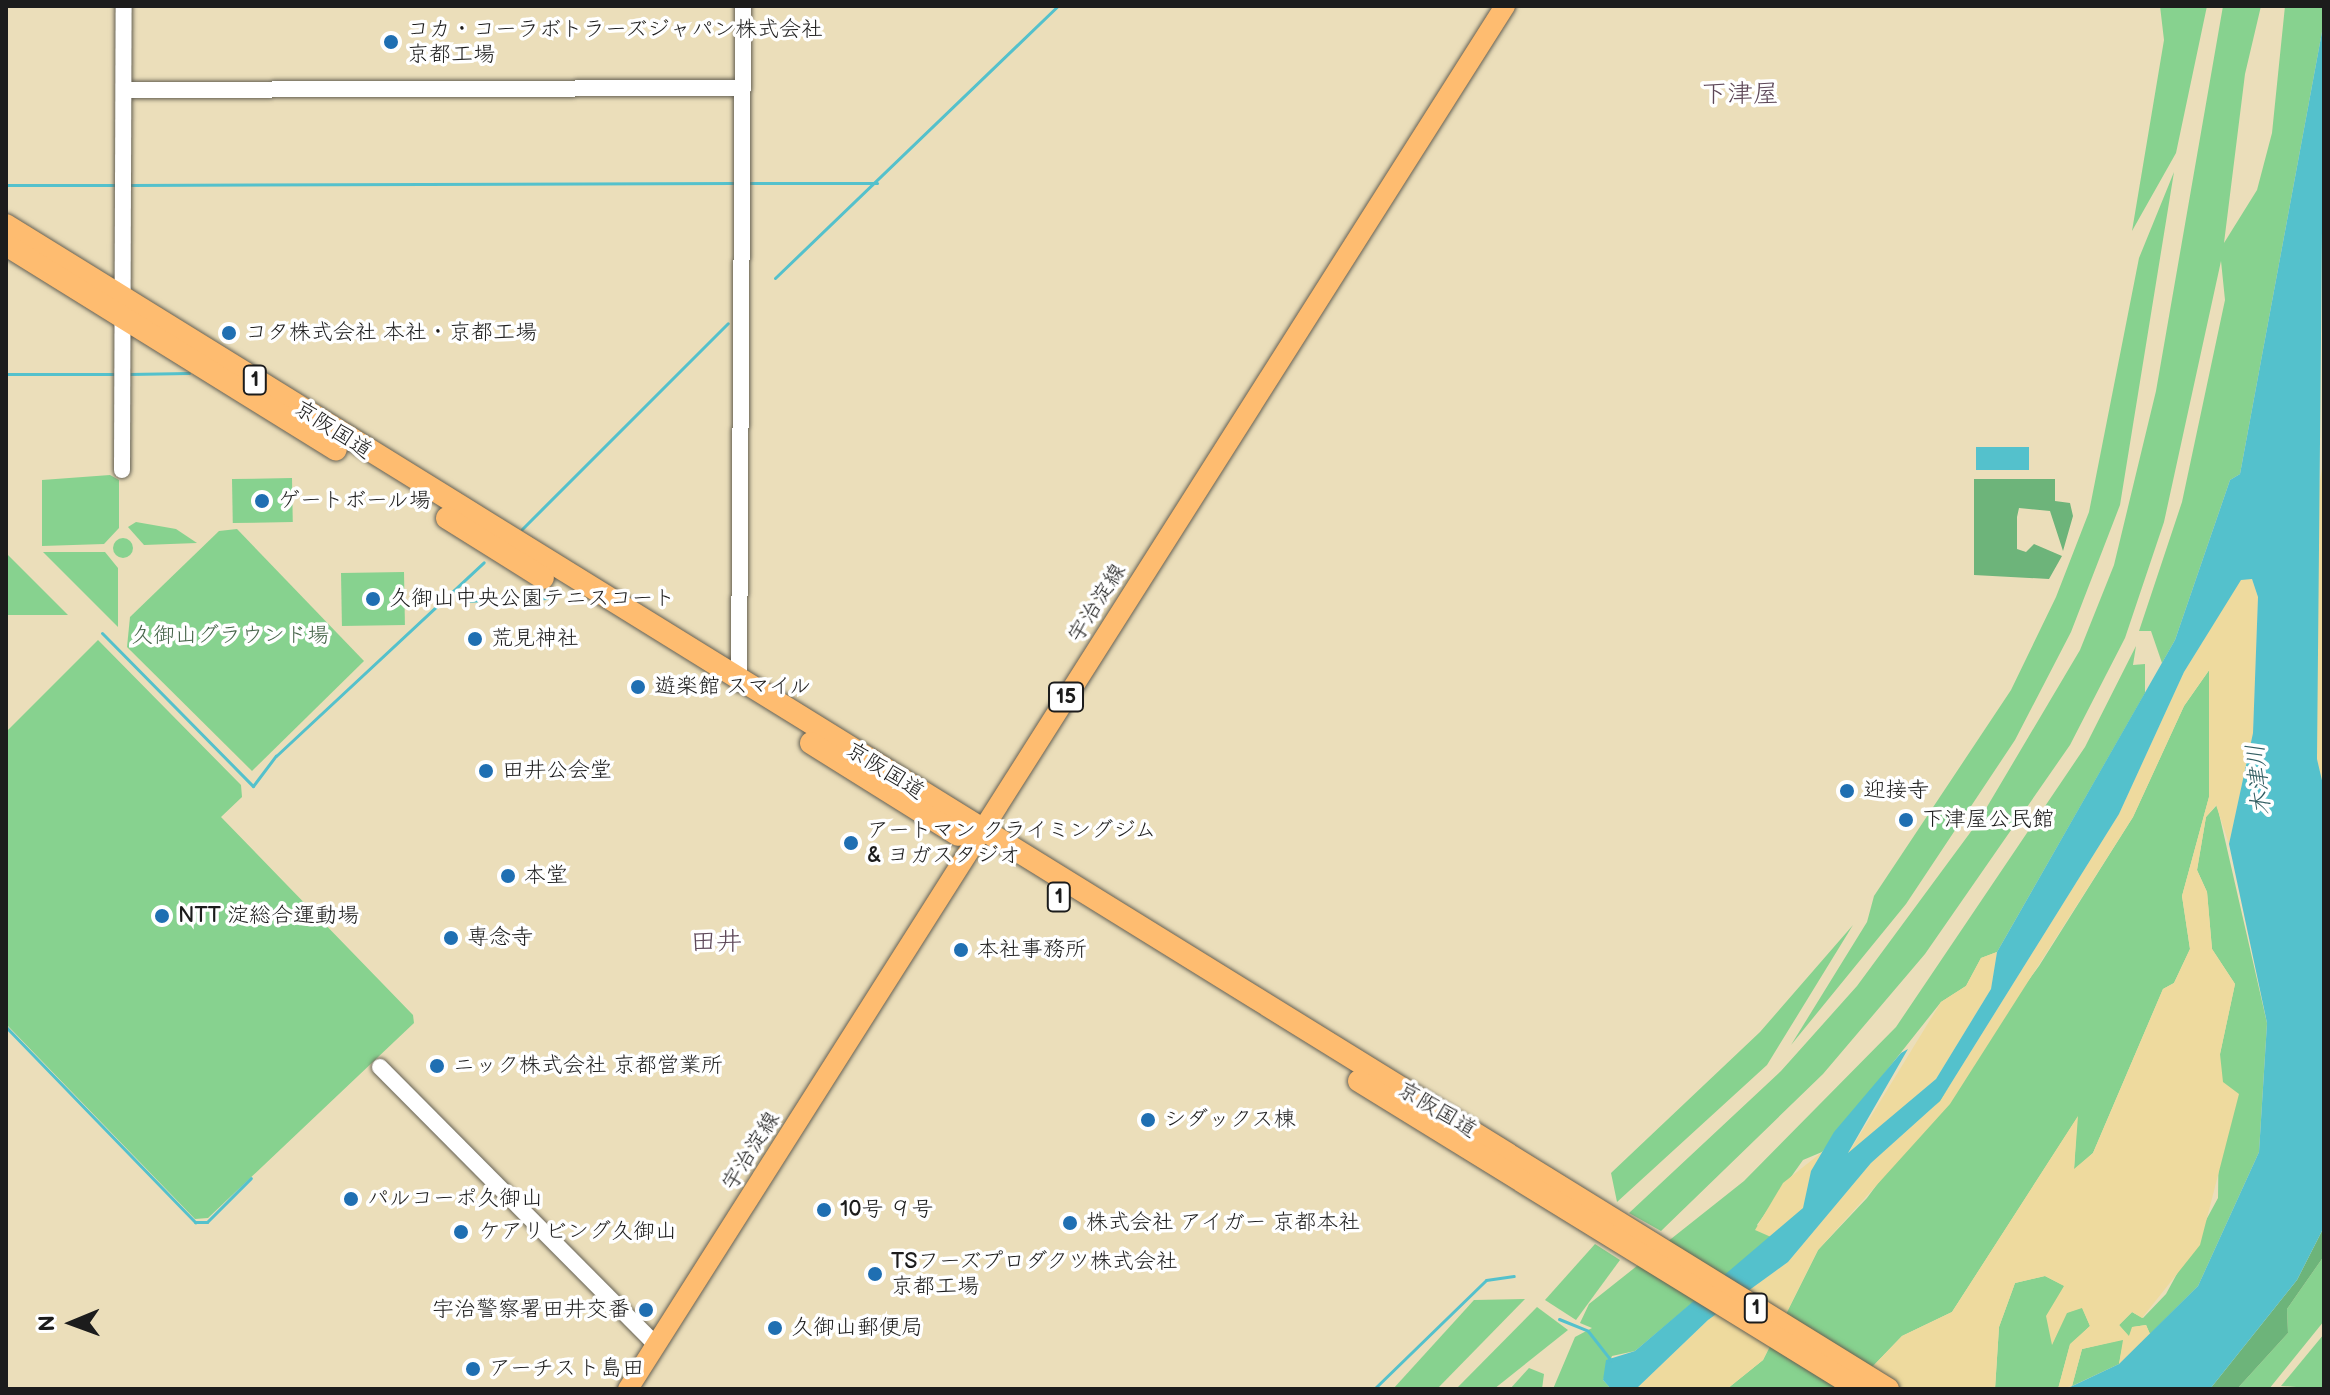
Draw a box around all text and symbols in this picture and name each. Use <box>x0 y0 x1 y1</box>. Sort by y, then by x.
place label: コカ・コーラボトラーズジャパン株式会社 京都工場 <box>407 16 825 68</box>
marker: コカ・コーラボトラーズジャパン株式会社 京都工場 <box>382 33 400 51</box>
district label: 下津屋 <box>1701 79 1779 111</box>
place label: コタ株式会社 本社・京都工場 <box>245 320 537 346</box>
marker: コタ株式会社 本社・京都工場 <box>220 324 238 342</box>
road number: 1 <box>241 364 269 396</box>
street label: 京阪国道 <box>289 395 377 465</box>
place label: ゲートボール場 <box>278 488 432 514</box>
marker: ゲートボール場 <box>253 492 271 510</box>
street label: 宇治淀線 <box>1062 559 1132 647</box>
place label: 久御山中央公園テニスコート <box>389 586 675 612</box>
marker: 久御山中央公園テニスコート <box>364 590 382 608</box>
park label: 久御山グラウンド場 <box>131 623 329 649</box>
place label: 荒見神社 <box>491 626 579 652</box>
marker: 荒見神社 <box>466 630 484 648</box>
place label: 遊楽館 スマイル <box>654 674 814 700</box>
marker: 遊楽館 スマイル <box>629 678 647 696</box>
road number: 15 <box>1048 681 1084 713</box>
street label: 京阪国道 <box>841 736 929 806</box>
water label: 木津川 <box>2241 743 2277 817</box>
place label: 田井公会堂 <box>502 758 612 784</box>
marker: 田井公会堂 <box>477 762 495 780</box>
place label: 迎接寺 <box>1863 778 1929 804</box>
marker: 迎接寺 <box>1838 782 1856 800</box>
place label: 下津屋公民館 <box>1922 807 2054 833</box>
marker: 下津屋公民館 <box>1897 811 1915 829</box>
place label: アートマン クライミングジム & ヨガスタジオ <box>867 817 1158 868</box>
marker: アートマン クライミングジム & ヨガスタジオ <box>842 834 860 852</box>
place label: 本堂 <box>524 863 568 889</box>
marker: 本堂 <box>499 867 517 885</box>
road number: 1 <box>1045 881 1073 913</box>
place label: NTT 淀総合運動場 <box>178 903 359 929</box>
marker: NTT 淀総合運動場 <box>153 907 171 925</box>
place label: 専念寺 <box>467 925 533 951</box>
district label: 田井 <box>690 927 742 959</box>
marker: 専念寺 <box>442 929 460 947</box>
place label: 本社事務所 <box>977 937 1087 963</box>
marker: 本社事務所 <box>952 941 970 959</box>
place label: ニック株式会社 京都営業所 <box>453 1053 723 1079</box>
marker: ニック株式会社 京都営業所 <box>428 1057 446 1075</box>
street label: 京阪国道 <box>1392 1076 1482 1144</box>
street label: 宇治淀線 <box>716 1107 786 1195</box>
place label: シダックス棟 <box>1164 1107 1296 1133</box>
marker: シダックス棟 <box>1139 1111 1157 1129</box>
place label: パルコーポ久御山 <box>367 1186 543 1212</box>
marker: パルコーポ久御山 <box>342 1190 360 1208</box>
place label: 10号 ９号 <box>840 1197 933 1223</box>
marker: 10号 ９号 <box>815 1201 833 1219</box>
place label: 株式会社 アイガー 京都本社 <box>1086 1210 1362 1236</box>
marker: 株式会社 アイガー 京都本社 <box>1061 1214 1079 1232</box>
place label: ケアリビング久御山 <box>479 1219 677 1245</box>
marker: ケアリビング久御山 <box>450 1221 472 1243</box>
place label: TSフーズプロダクツ株式会社 京都工場 <box>891 1248 1181 1300</box>
marker: TSフーズプロダクツ株式会社 京都工場 <box>866 1265 884 1283</box>
north arrow <box>32 1283 112 1363</box>
road number: 1 <box>1742 1292 1770 1324</box>
place label: 宇治警察署田井交番 <box>432 1297 630 1323</box>
marker: 宇治警察署田井交番 <box>637 1301 655 1319</box>
text: N <box>34 1315 61 1332</box>
place label: 久御山郵便局 <box>791 1315 923 1341</box>
marker: 久御山郵便局 <box>766 1319 784 1337</box>
place label: アーチスト島田 <box>489 1356 642 1382</box>
marker: アーチスト島田 <box>464 1360 482 1378</box>

